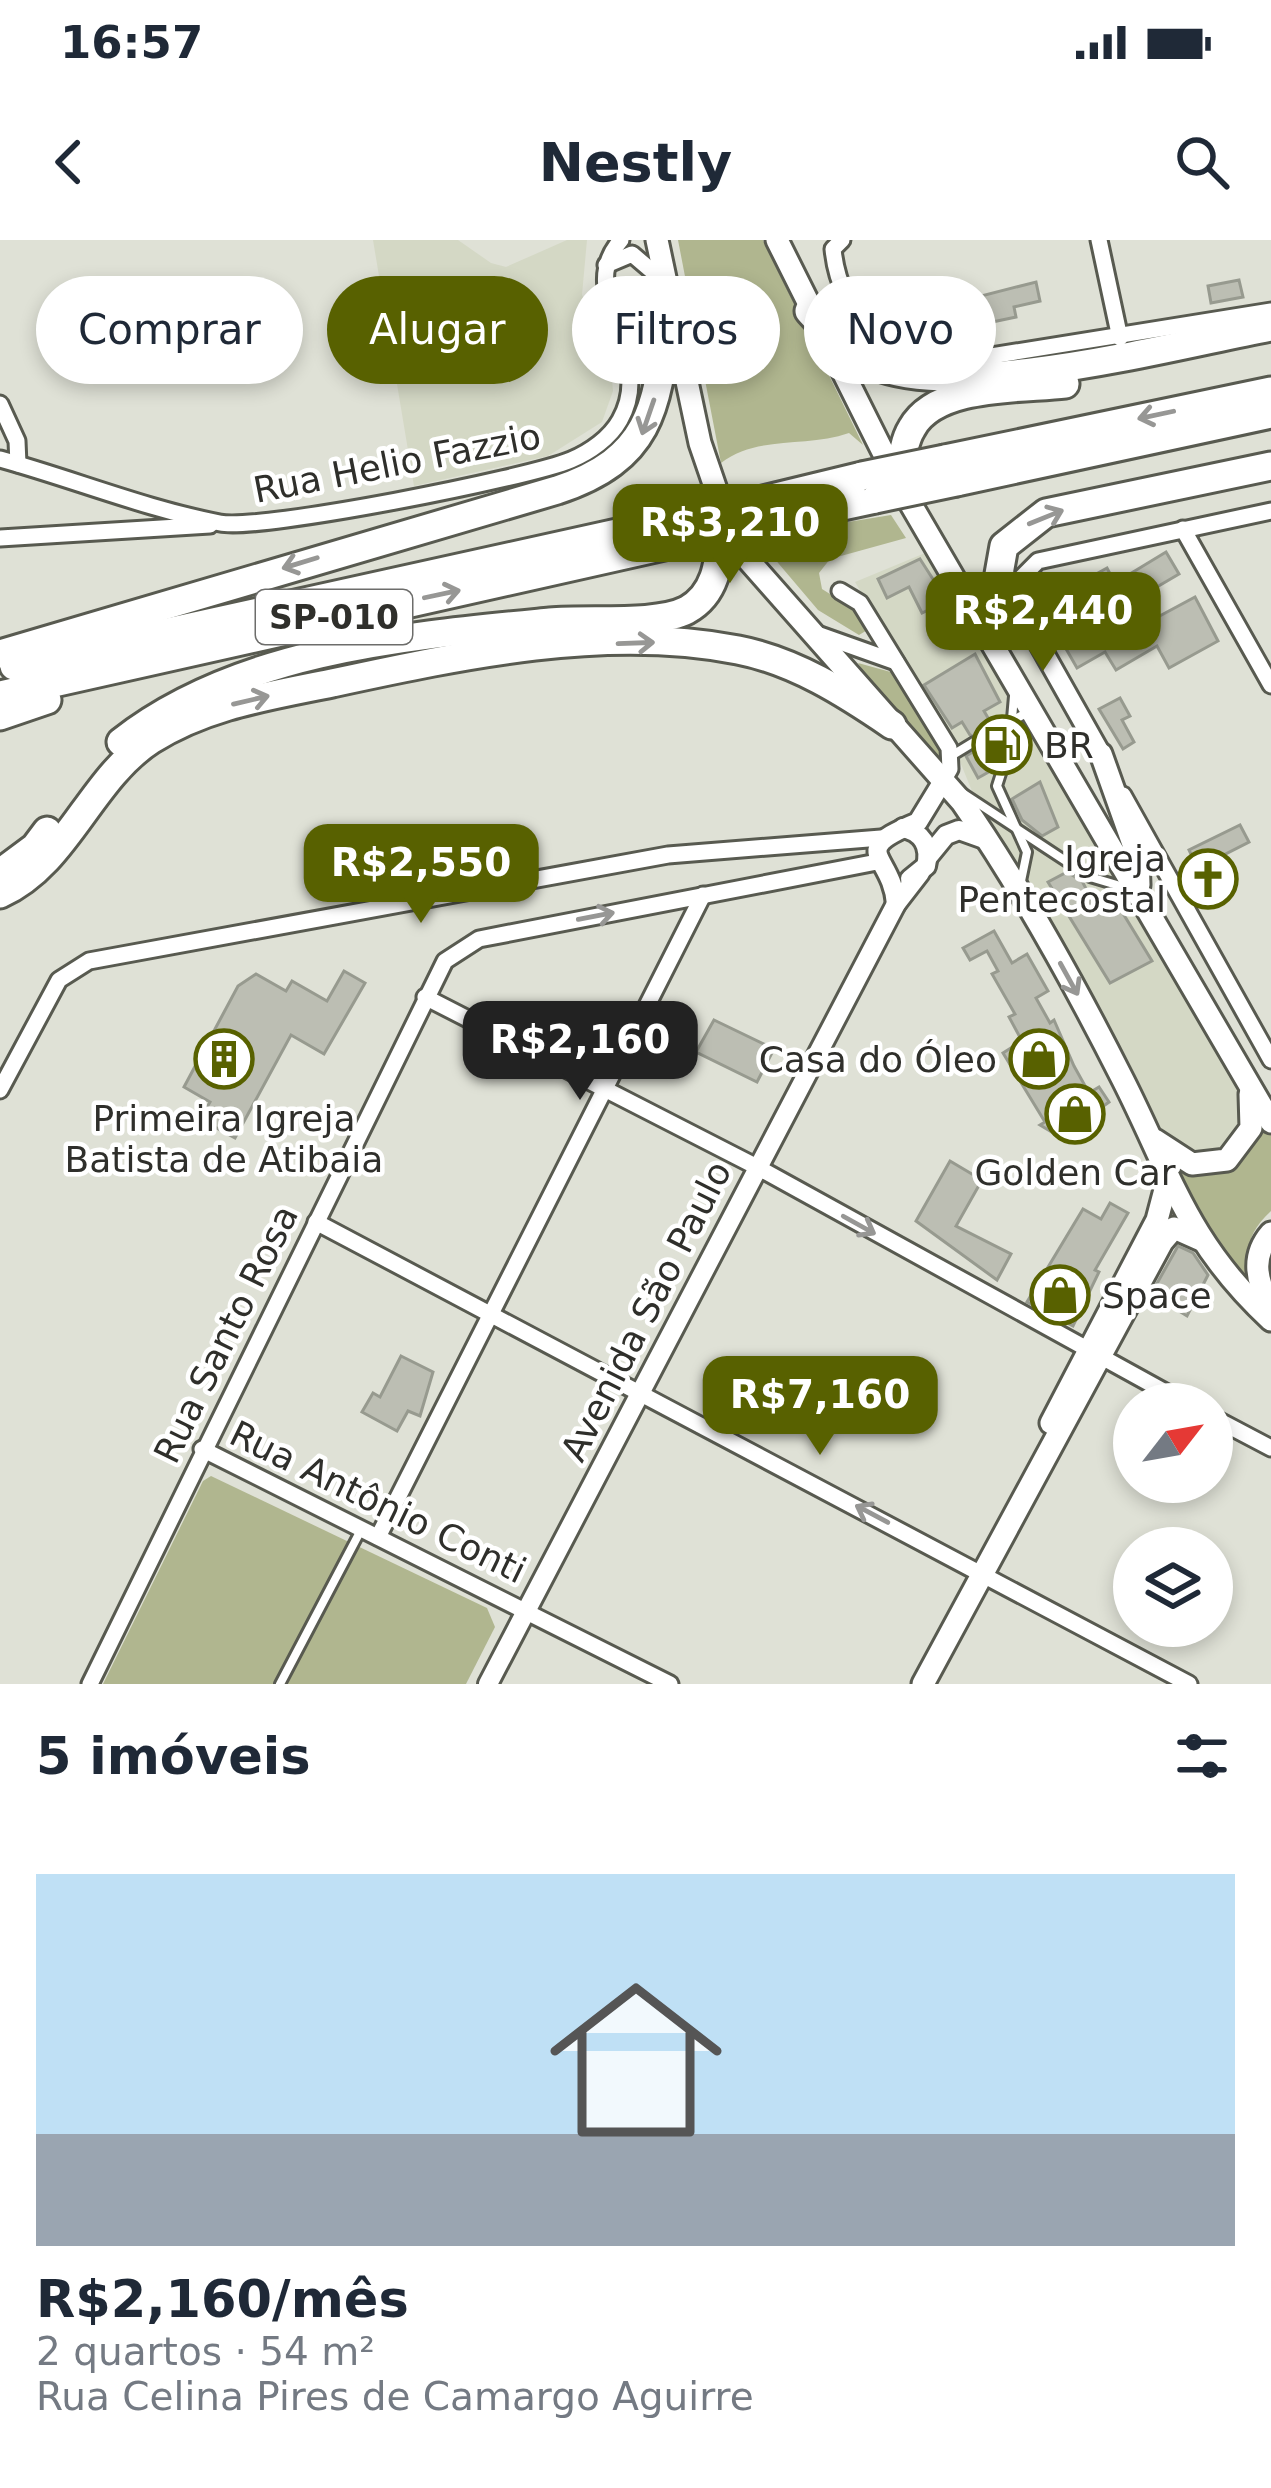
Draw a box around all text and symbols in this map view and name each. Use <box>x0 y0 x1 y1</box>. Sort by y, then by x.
text: 16:57 <box>60 16 203 69</box>
icon: back <box>36 129 102 195</box>
icon: search <box>1169 129 1235 195</box>
text: Nestly <box>539 131 732 194</box>
chip: Comprar <box>36 276 303 384</box>
chip: Alugar <box>327 276 548 384</box>
chip: Filtros <box>572 276 780 384</box>
chip: Novo <box>804 276 996 384</box>
one-way arrow <box>636 397 657 434</box>
one-way arrow <box>1138 404 1176 427</box>
street label: Rua Helio Fazzio <box>250 415 544 511</box>
pin: R$3,210 <box>619 484 841 586</box>
text: R$3,210 <box>640 500 820 545</box>
one-way arrow <box>1027 505 1064 526</box>
one-way arrow <box>282 553 320 575</box>
pin: R$2,440 <box>932 572 1154 674</box>
one-way arrow <box>421 582 460 604</box>
text: R$2,440 <box>953 588 1133 633</box>
road number: SP-010 <box>256 590 412 644</box>
one-way arrow <box>616 631 655 654</box>
one-way arrow <box>232 688 270 711</box>
fuel station icon: BR <box>971 714 1033 776</box>
place label: BR <box>1044 725 1094 766</box>
pin: R$2,550 <box>310 824 532 926</box>
place label: Igreja Pentecostal <box>958 838 1166 920</box>
text: R$2,550 <box>331 840 511 885</box>
church icon: Igreja Pentecostal <box>1177 848 1239 910</box>
one-way arrow <box>575 904 614 926</box>
one-way arrow <box>1058 960 1081 995</box>
pin: R$2,160 <box>469 1001 691 1103</box>
text: R$2,160 <box>490 1017 670 1062</box>
building icon: Primeira Igreja Batista de Atibaia <box>193 1028 255 1090</box>
shop icon: Casa do Óleo <box>1008 1028 1070 1090</box>
place label: Casa do Óleo <box>759 1039 997 1080</box>
shop icon: Golden Car <box>1044 1083 1106 1145</box>
place label: Primeira Igreja Batista de Atibaia <box>65 1098 383 1180</box>
place label: Golden Car <box>974 1152 1176 1193</box>
street label: Avenida São Paulo <box>553 1154 739 1468</box>
street label: Rua Santo Rosa <box>146 1199 306 1469</box>
one-way arrow <box>841 1213 876 1237</box>
shop icon: Space <box>1029 1264 1091 1326</box>
place label: Space <box>1102 1275 1212 1316</box>
pin: R$7,160 <box>709 1356 931 1458</box>
text: R$7,160 <box>730 1372 910 1417</box>
north arrow <box>1113 1383 1233 1503</box>
map controls <box>1113 1383 1233 1647</box>
street label: Rua Antônio Conti <box>224 1413 532 1591</box>
one-way arrow <box>854 1502 890 1525</box>
button: layers <box>1113 1527 1233 1647</box>
icon: filters <box>1169 1723 1235 1789</box>
text: 5 imóveis <box>36 1727 311 1786</box>
icon: home <box>528 1952 744 2168</box>
text: R$2,160/mês <box>36 2270 409 2329</box>
text: 2 quartos · 54 m² <box>36 2329 375 2374</box>
text: Rua Celina Pires de Camargo Aguirre <box>36 2374 754 2419</box>

